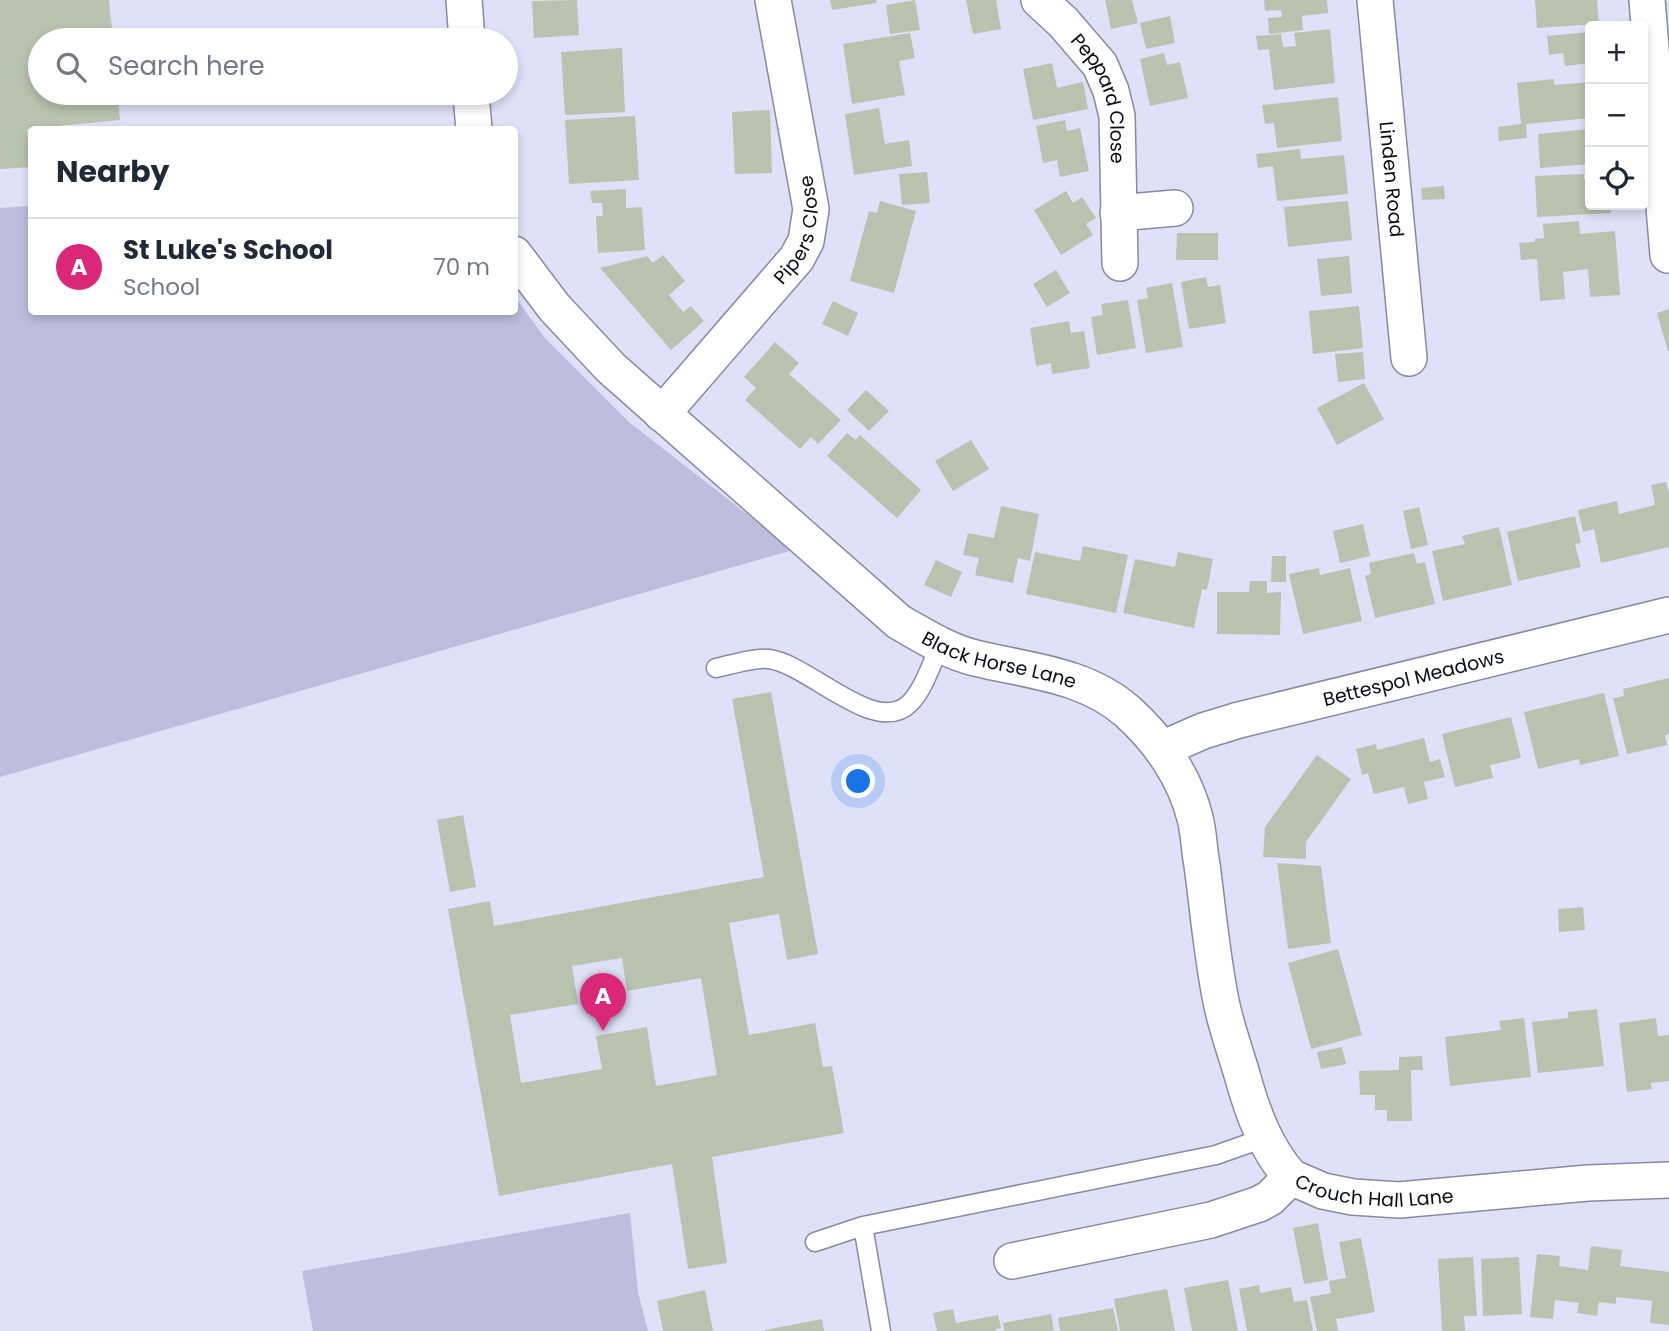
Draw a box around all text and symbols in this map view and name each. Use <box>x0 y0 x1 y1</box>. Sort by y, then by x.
map controls <box>1585 21 1648 210</box>
button: + <box>1585 21 1648 84</box>
street label: Peppard Close <box>1065 27 1131 164</box>
search box <box>28 28 518 105</box>
icon: search <box>52 48 90 86</box>
text: Search here <box>108 48 265 84</box>
button: − <box>1585 84 1648 147</box>
street label: Linden Road <box>1373 120 1411 238</box>
button: locate <box>1585 147 1648 210</box>
text: Nearby <box>56 150 170 193</box>
street label: Pipers Close <box>767 173 824 290</box>
text: St Luke's School <box>123 232 333 268</box>
text: A <box>71 251 87 283</box>
text: 70 m <box>433 251 490 283</box>
text: School <box>123 271 200 303</box>
street label: Black Horse Lane <box>917 624 1080 695</box>
street label: Bettespol Meadows <box>1320 642 1507 712</box>
your location <box>841 764 875 798</box>
pin: A <box>580 973 626 1031</box>
street label: Crouch Hall Lane <box>1291 1167 1455 1213</box>

